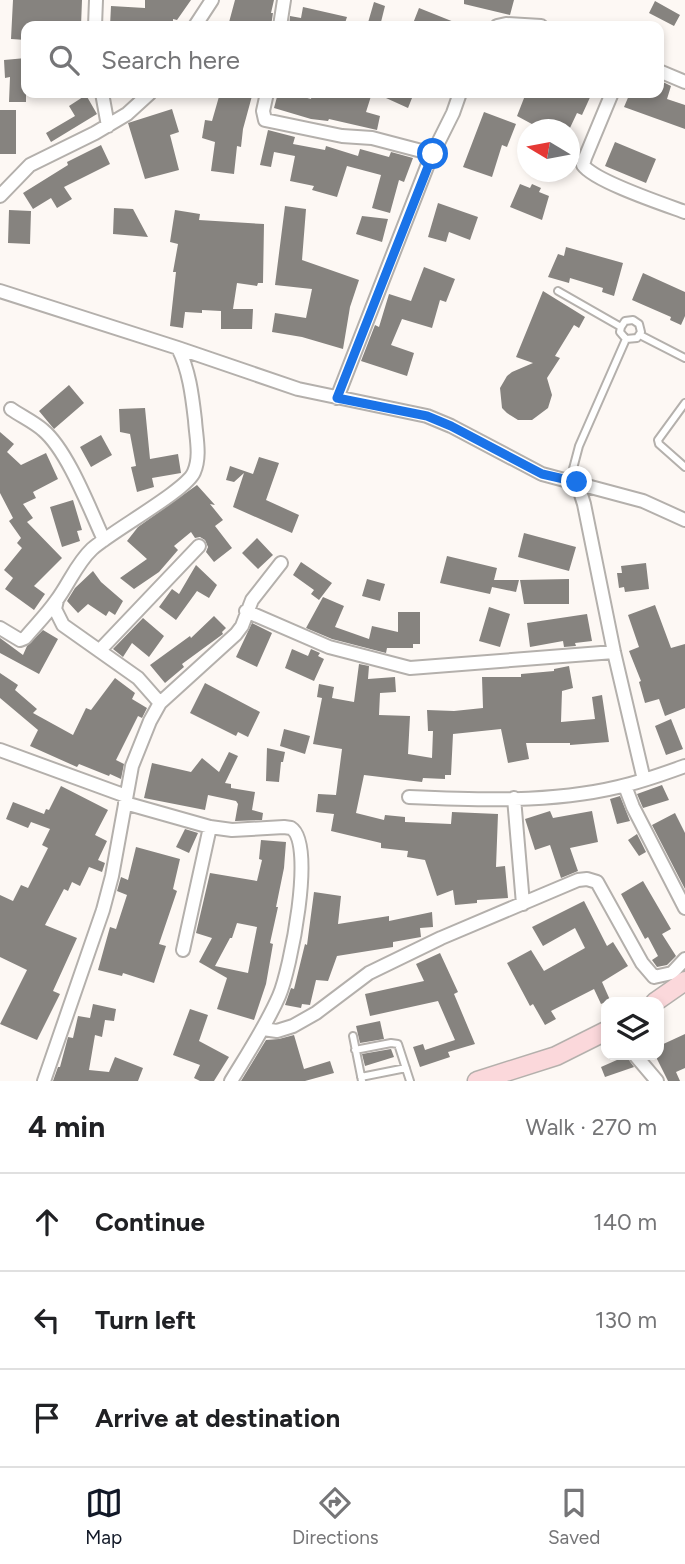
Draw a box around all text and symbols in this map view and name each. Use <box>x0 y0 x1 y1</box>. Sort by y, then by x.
search box <box>21 21 664 98</box>
icon: search <box>45 41 83 79</box>
text: Search here <box>101 44 240 76</box>
north arrow <box>517 119 580 182</box>
route start <box>417 138 448 169</box>
route end <box>561 466 592 497</box>
map controls <box>601 997 664 1060</box>
button: layers <box>601 997 664 1060</box>
text: 4 min <box>28 1108 105 1145</box>
text: Walk · 270 m <box>526 1113 657 1141</box>
icon: ahead <box>28 1203 66 1241</box>
text: Continue <box>95 1206 205 1238</box>
text: 140 m <box>593 1208 657 1236</box>
icon: left <box>28 1301 66 1339</box>
text: Turn left <box>95 1304 196 1336</box>
text: 130 m <box>595 1306 657 1334</box>
icon: arrive <box>28 1399 66 1437</box>
text: Arrive at destination <box>95 1402 340 1434</box>
tab: Map <box>85 1484 123 1549</box>
tab: Directions <box>292 1484 379 1549</box>
tab: Saved <box>548 1484 600 1549</box>

